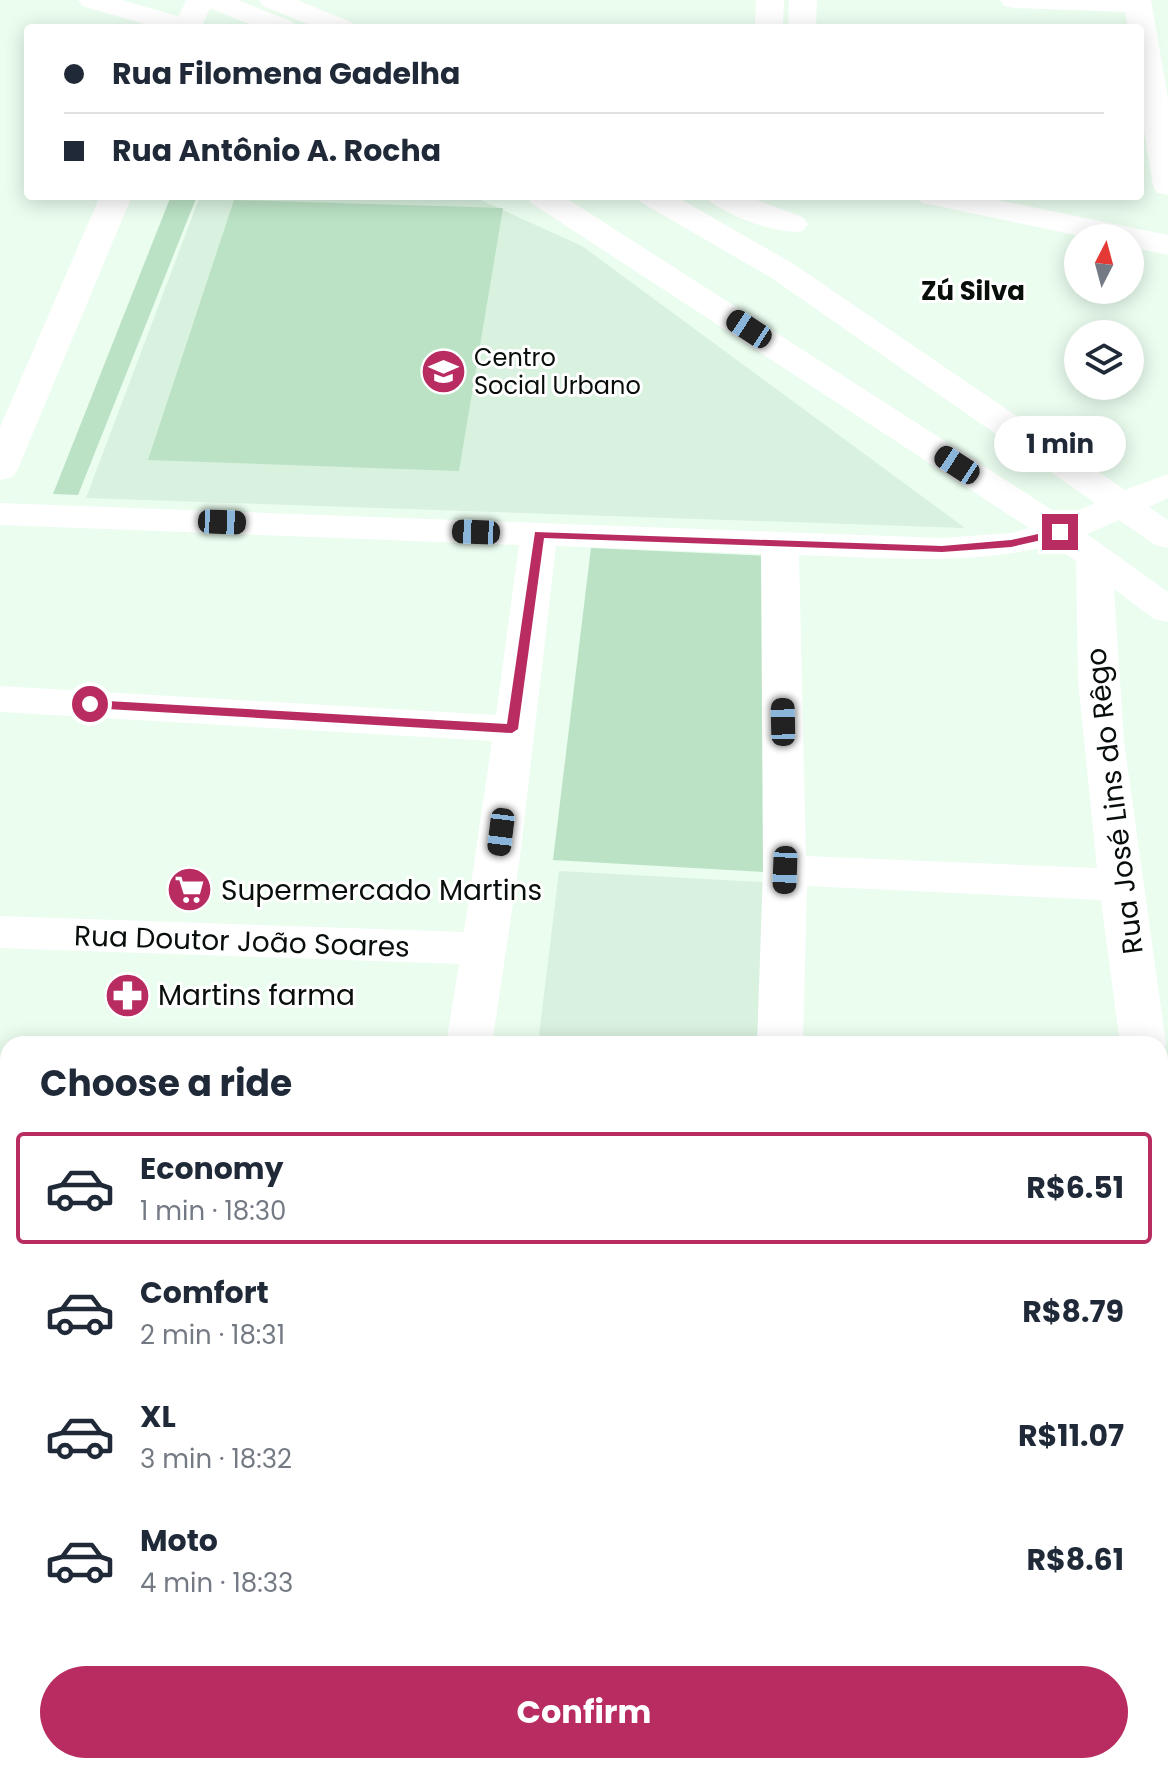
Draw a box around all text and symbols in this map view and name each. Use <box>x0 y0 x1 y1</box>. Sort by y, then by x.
text: Rua Filomena Gadelha <box>112 52 460 95</box>
text: Rua Antônio A. Rocha <box>112 129 441 172</box>
north arrow <box>1064 224 1144 304</box>
map controls <box>1064 224 1144 400</box>
district label: Zú Silva <box>921 273 1025 309</box>
car <box>722 306 776 352</box>
button: layers <box>1064 320 1144 400</box>
place label: Centro Social Urbano <box>474 341 641 402</box>
school or university icon: Centro Social Urbano <box>419 348 467 396</box>
callout: 1 min <box>994 416 1126 472</box>
text: 1 min <box>1026 426 1094 462</box>
car <box>930 442 984 488</box>
car <box>198 509 246 535</box>
route end <box>1042 514 1078 550</box>
car <box>452 519 500 545</box>
street label: Rua José Lins do Rêgo <box>1076 646 1153 956</box>
route start <box>72 686 108 722</box>
car <box>771 698 795 746</box>
car <box>486 807 516 857</box>
car <box>772 846 798 894</box>
supermarket icon: Supermercado Martins <box>166 866 214 914</box>
place label: Supermercado Martins <box>221 871 542 910</box>
street label: Rua Doutor João Soares <box>73 916 410 967</box>
pharmacy icon: Martins farma <box>103 971 151 1019</box>
place label: Martins farma <box>158 976 355 1015</box>
text: Choose a ride <box>40 1058 292 1109</box>
text: Economy <box>140 1147 284 1190</box>
icon: car <box>44 1152 116 1224</box>
text: R$6.51 <box>1026 1166 1124 1209</box>
text: 1 min · 18:30 <box>140 1193 286 1229</box>
text: Comfort <box>140 1271 269 1314</box>
icon: car <box>44 1276 116 1348</box>
text: R$8.79 <box>1022 1290 1124 1333</box>
text: 2 min · 18:31 <box>140 1317 285 1353</box>
text: XL <box>140 1395 176 1438</box>
icon: car <box>44 1400 116 1472</box>
text: R$11.07 <box>1018 1414 1124 1457</box>
text: 3 min · 18:32 <box>140 1441 292 1477</box>
text: Moto <box>140 1519 218 1562</box>
icon: car <box>44 1524 116 1596</box>
text: R$8.61 <box>1026 1538 1124 1581</box>
text: 4 min · 18:33 <box>140 1565 293 1601</box>
button: Confirm <box>40 1666 1128 1758</box>

